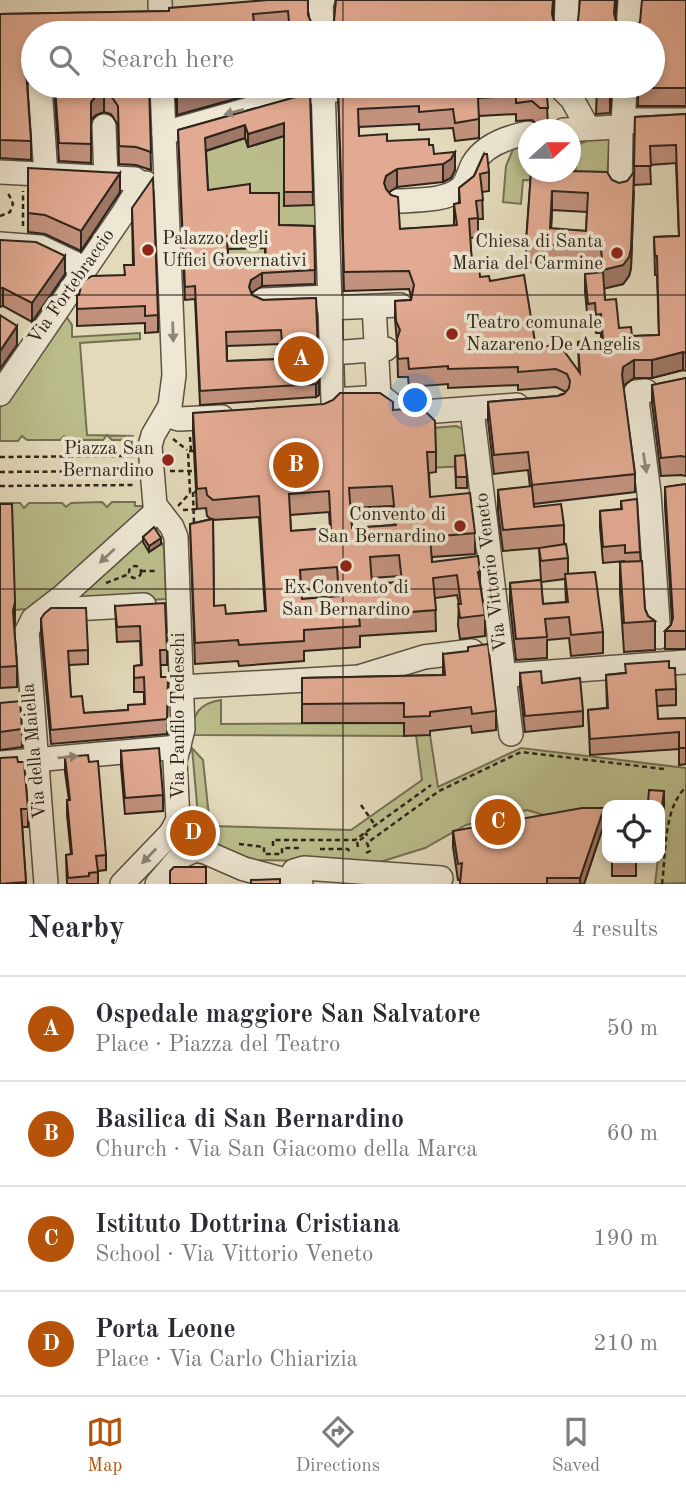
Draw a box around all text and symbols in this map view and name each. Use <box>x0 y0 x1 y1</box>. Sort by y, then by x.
search box <box>21 21 665 98</box>
icon: search <box>45 41 83 79</box>
text: Search here <box>101 47 234 73</box>
one-way arrow <box>223 108 244 118</box>
north arrow <box>518 119 581 182</box>
street label: Via Fortebraccio <box>25 226 119 348</box>
place label: Palazzo degli Uffici Governativi <box>162 230 307 271</box>
place label: Chiesa di Santa Maria del Carmine <box>452 233 604 274</box>
marker: Palazzo degli Uffici Governativi <box>140 242 156 258</box>
marker: Chiesa di Santa Maria del Carmine <box>609 245 625 261</box>
place label: Teatro comunale Nazareno De Angelis <box>466 314 640 355</box>
one-way arrow <box>168 321 179 343</box>
marker: Teatro comunale Nazareno De Angelis <box>444 326 460 342</box>
pin: A <box>278 333 324 385</box>
your location <box>398 383 432 417</box>
pin: B <box>273 439 319 491</box>
place label: Piazza San Bernardino <box>62 440 154 481</box>
marker: Piazza San Bernardino <box>160 452 176 468</box>
one-way arrow <box>640 452 651 474</box>
street label: Via Vittorio Veneto <box>473 492 511 652</box>
place label: Convento di San Bernardino <box>317 506 446 547</box>
marker: Convento di San Bernardino <box>452 518 468 534</box>
one-way arrow <box>99 547 116 563</box>
marker: Ex Convento di San Bernardino <box>338 558 354 574</box>
place label: Ex Convento di San Bernardino <box>282 579 410 620</box>
street label: Via Panfilo Tedeschi <box>170 632 189 800</box>
street label: Via della Maiella <box>20 682 50 820</box>
one-way arrow <box>57 751 79 762</box>
pin: C <box>475 796 521 848</box>
map controls <box>602 800 665 863</box>
button: locate <box>602 800 665 863</box>
pin: D <box>170 807 216 859</box>
one-way arrow <box>141 847 157 864</box>
text: Nearby <box>28 914 125 944</box>
text: 4 results <box>572 918 658 941</box>
text: Ospedale maggiore San Salvatore <box>95 1002 481 1028</box>
text: A <box>42 1017 60 1040</box>
text: 50 m <box>607 1017 658 1040</box>
text: Place · Piazza del Teatro <box>95 1033 340 1056</box>
text: Basilica di San Bernardino <box>95 1107 404 1133</box>
text: B <box>43 1122 59 1145</box>
text: 60 m <box>607 1122 658 1145</box>
text: Church · Via San Giacomo della Marca <box>95 1138 478 1161</box>
text: Istituto Dottrina Cristiana <box>95 1212 400 1238</box>
text: C <box>43 1227 59 1250</box>
text: 190 m <box>593 1227 658 1250</box>
text: School · Via Vittorio Veneto <box>95 1243 373 1266</box>
text: Porta Leone <box>95 1317 236 1343</box>
text: D <box>42 1332 60 1355</box>
text: 210 m <box>593 1332 658 1355</box>
text: Place · Via Carlo Chiarizia <box>95 1348 358 1371</box>
tab: Map <box>86 1413 124 1478</box>
tab: Directions <box>296 1413 380 1478</box>
tab: Saved <box>552 1413 600 1478</box>

